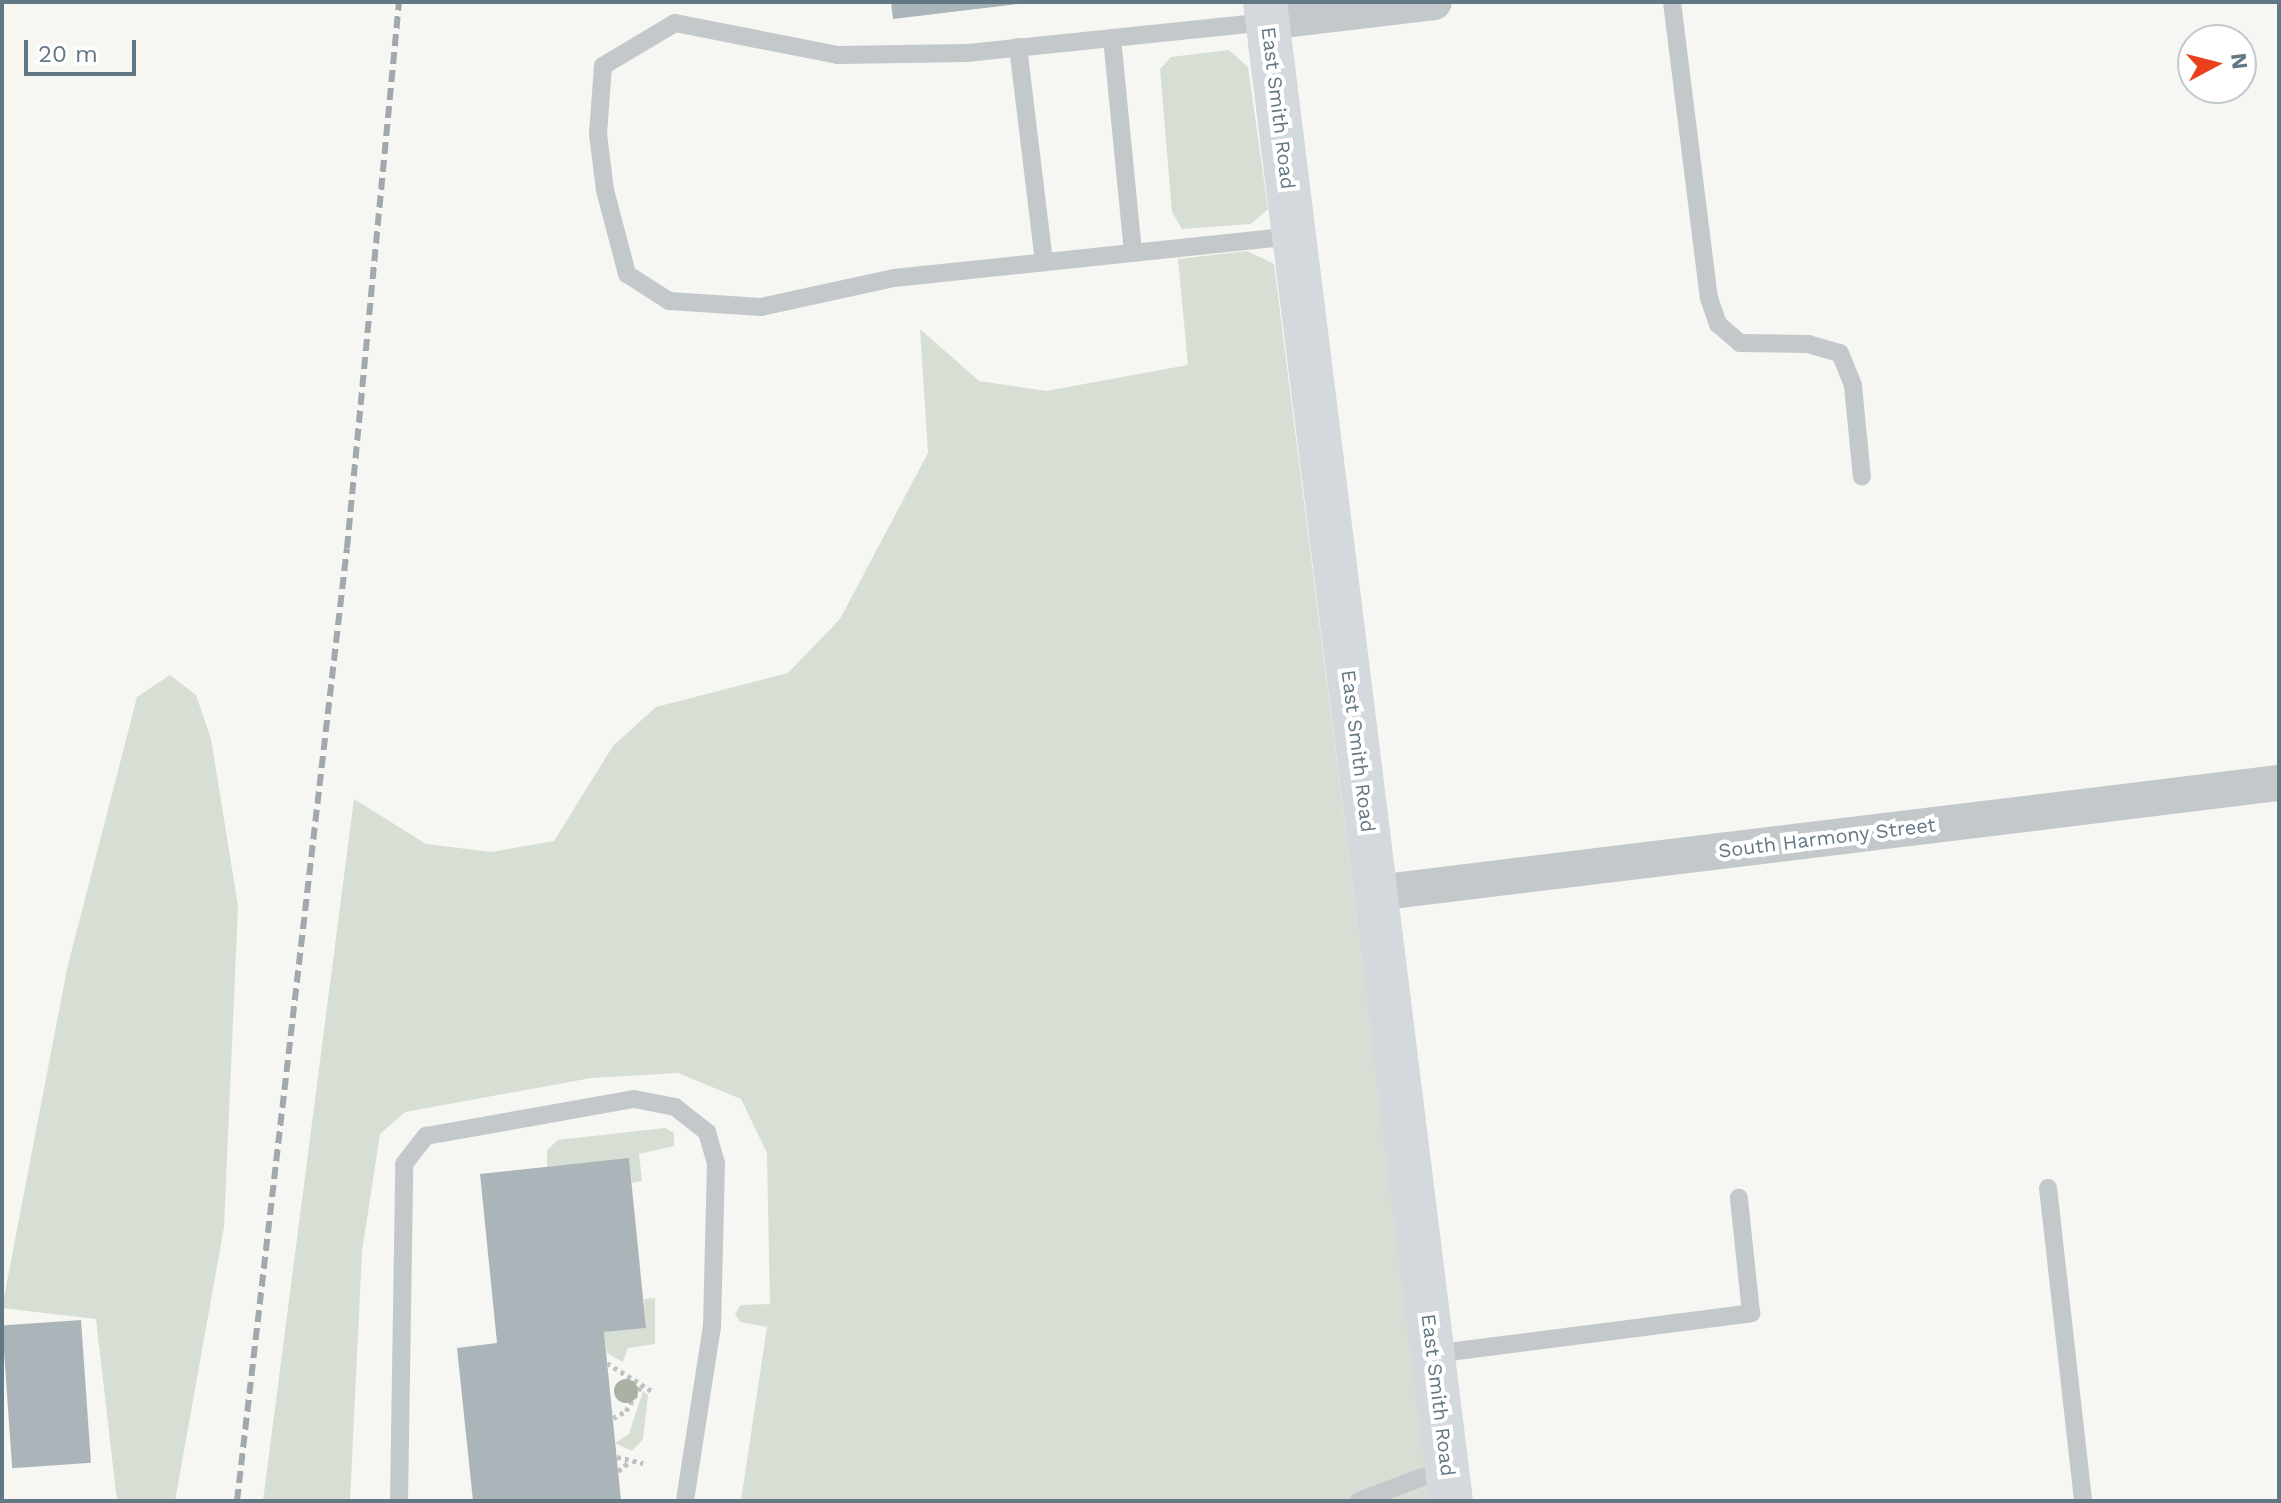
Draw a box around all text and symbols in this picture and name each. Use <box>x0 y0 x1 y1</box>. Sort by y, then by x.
scale bar <box>28 24 140 74</box>
north arrow <box>2177 24 2257 104</box>
street label: East Smith Road <box>1256 25 1300 191</box>
text: 20 m <box>38 40 98 68</box>
text: N <box>2226 52 2253 71</box>
street label: East Smith Road <box>1336 668 1380 834</box>
street label: South Harmony Street <box>1717 813 1937 863</box>
street label: East Smith Road <box>1416 1312 1460 1478</box>

